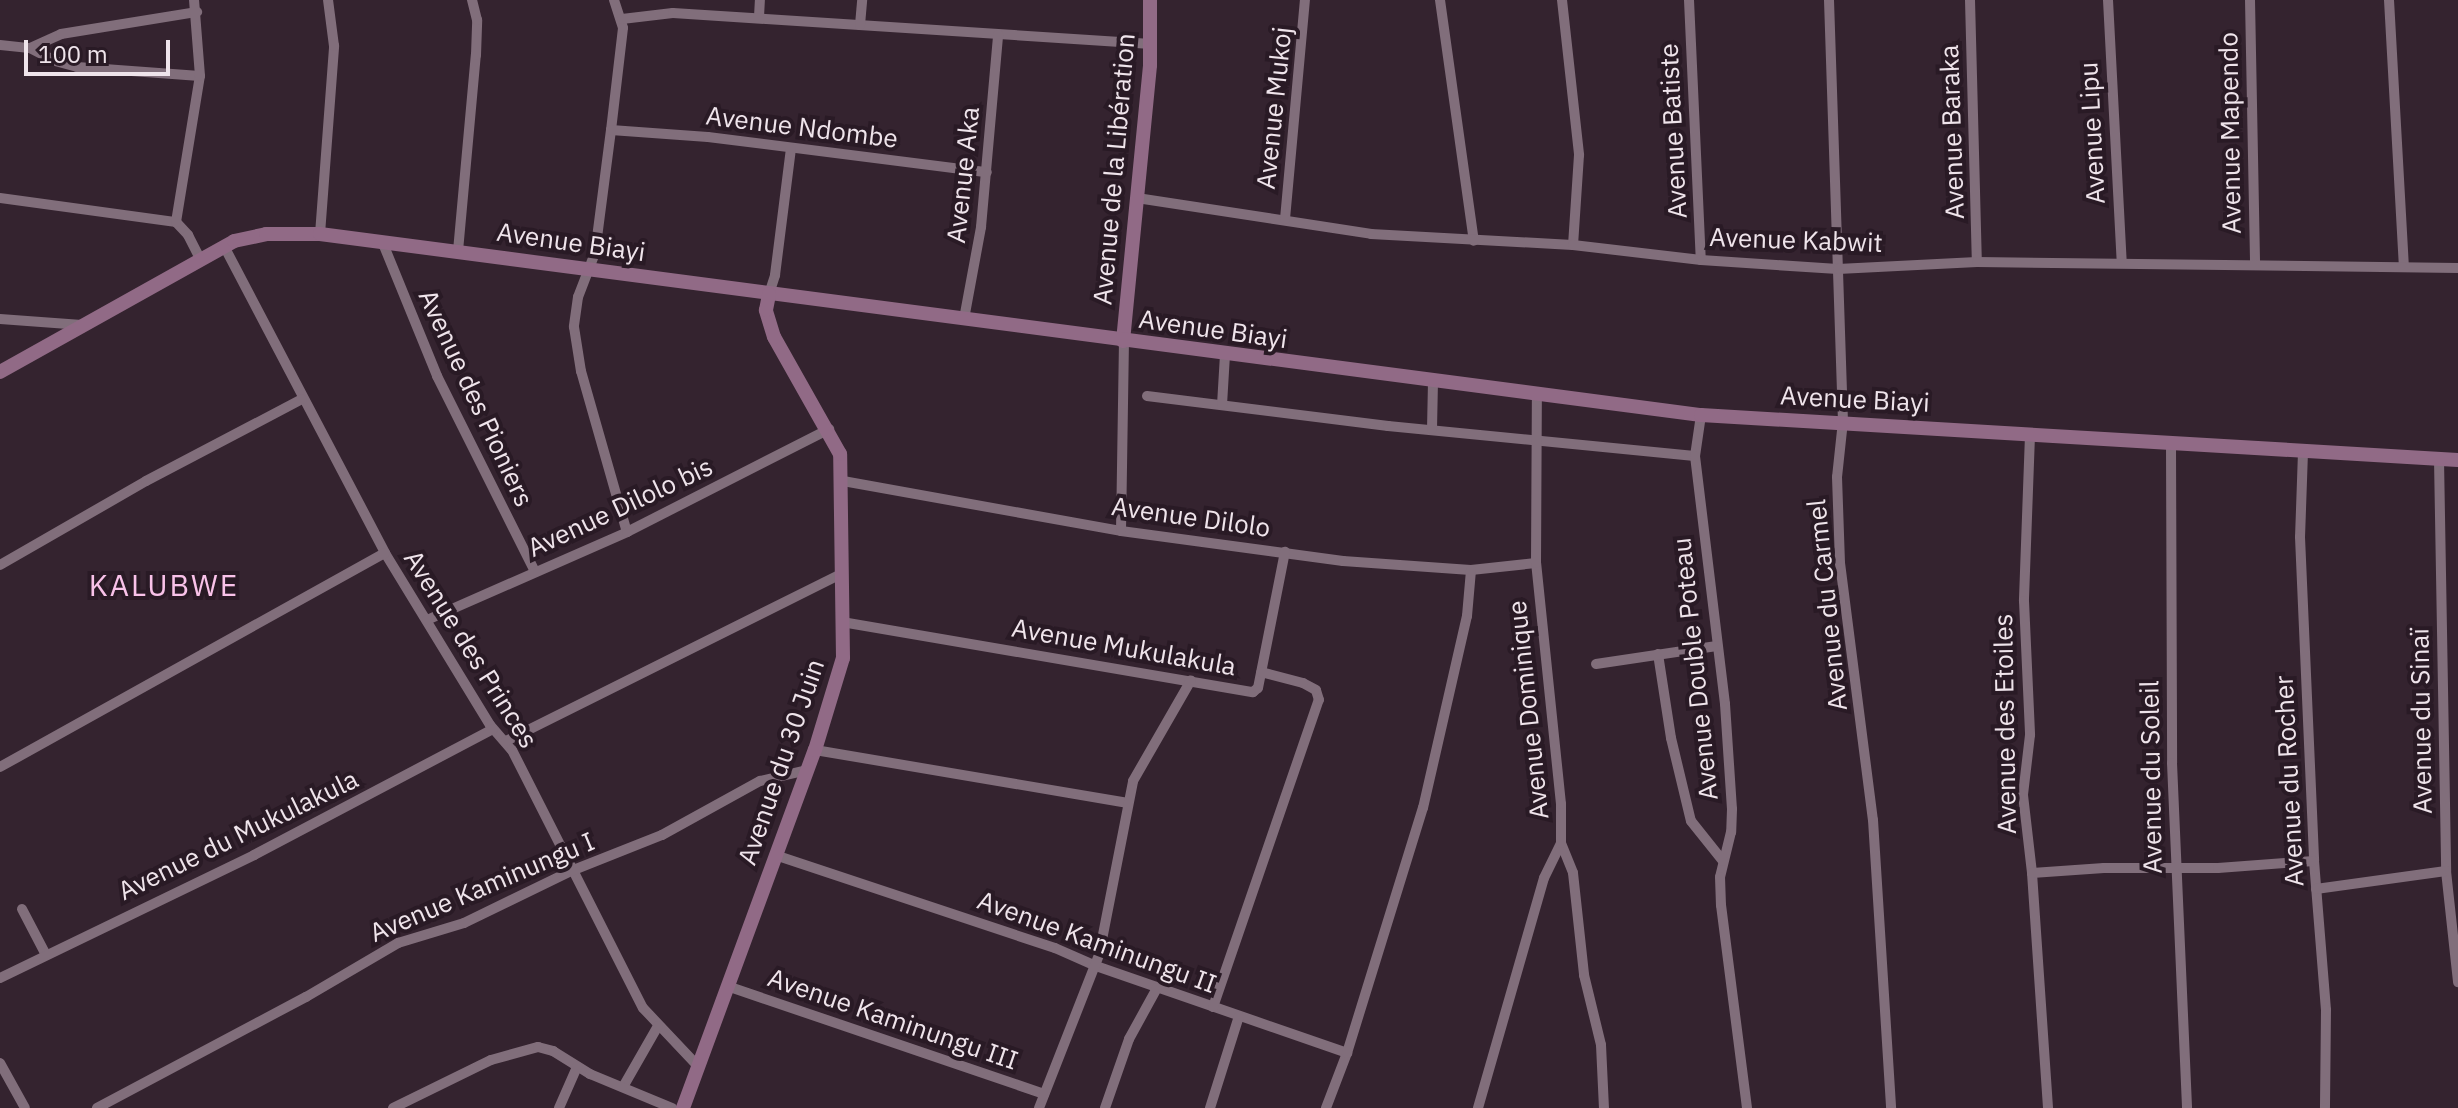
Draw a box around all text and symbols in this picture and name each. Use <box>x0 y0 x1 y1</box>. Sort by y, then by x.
scale bar <box>28 24 174 74</box>
street label: Avenue Mukoj <box>1250 25 1298 191</box>
street label: Avenue de la Libération <box>1087 32 1141 306</box>
street label: Avenue Mapendo <box>2213 32 2247 234</box>
text: 100 m <box>38 38 108 70</box>
street label: Avenue Batiste <box>1653 43 1693 219</box>
street label: Avenue Baraka <box>1933 44 1971 220</box>
street label: Avenue Lipu <box>2073 61 2111 205</box>
street label: Avenue Ndombe <box>704 100 900 154</box>
street label: Avenue Aka <box>940 105 986 245</box>
street label: Avenue Biayi <box>495 216 647 268</box>
street label: Avenue Kabwit <box>1709 221 1883 259</box>
street label: Avenue des Pioniers <box>412 285 540 511</box>
street label: Avenue Biayi <box>1137 303 1289 355</box>
street label: Avenue Biayi <box>1779 380 1931 418</box>
street label: Avenue Dilolo bis <box>523 450 717 564</box>
street label: Avenue Dilolo <box>1110 490 1272 544</box>
street label: Avenue du Carmel <box>1800 498 1854 712</box>
street label: Avenue Double Poteau <box>1666 536 1724 802</box>
street label: Avenue des Princes <box>398 544 544 754</box>
district label: KALUBWE <box>89 567 239 603</box>
street label: Avenue Dominique <box>1501 599 1555 821</box>
street label: Avenue Mukulakula <box>1009 612 1239 682</box>
street label: Avenue des Etoiles <box>1987 614 2023 834</box>
street label: Avenue du Sinaï <box>2404 628 2438 814</box>
street label: Avenue du 30 Juin <box>731 655 831 869</box>
street label: Avenue du Rocher <box>2268 675 2310 887</box>
street label: Avenue du Soleil <box>2134 680 2168 874</box>
street label: Avenue du Mukulakula <box>113 763 363 907</box>
street label: Avenue Kaminungu I <box>365 825 599 949</box>
street label: Avenue Kaminungu II <box>973 884 1221 1000</box>
street label: Avenue Kaminungu III <box>764 962 1022 1076</box>

